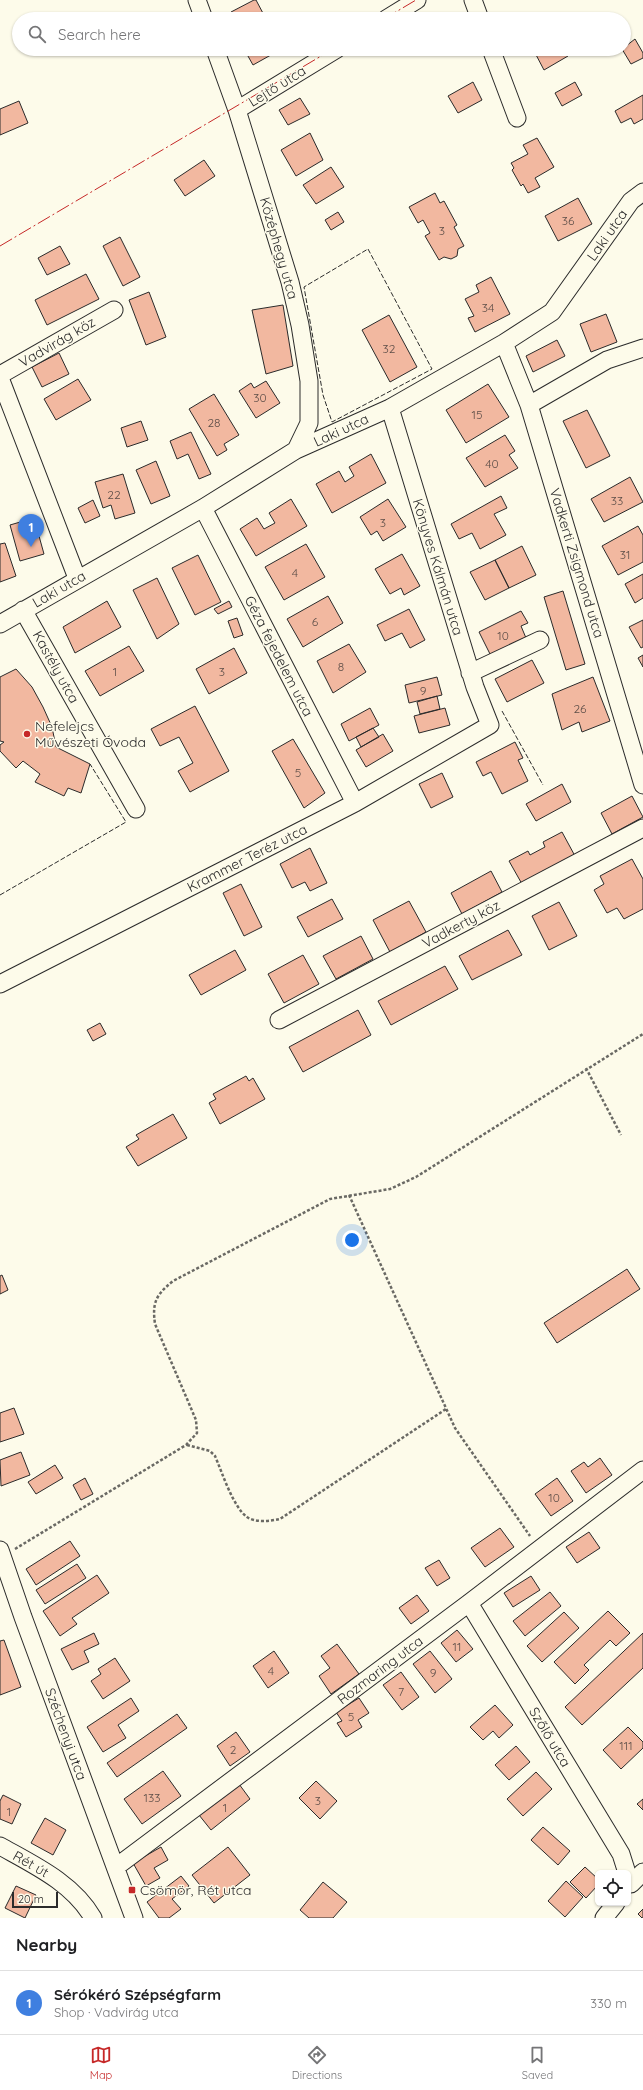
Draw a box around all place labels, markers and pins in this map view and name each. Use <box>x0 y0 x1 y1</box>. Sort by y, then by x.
pin: 1 <box>18 514 44 547</box>
place label: Nefelejcs Művészeti Óvoda <box>35 717 146 751</box>
marker: Nefelejcs Művészeti Óvoda <box>22 729 32 739</box>
place label: Csömör, Rét utca <box>140 1881 251 1899</box>
marker: Csömör, Rét utca <box>127 1885 137 1895</box>

